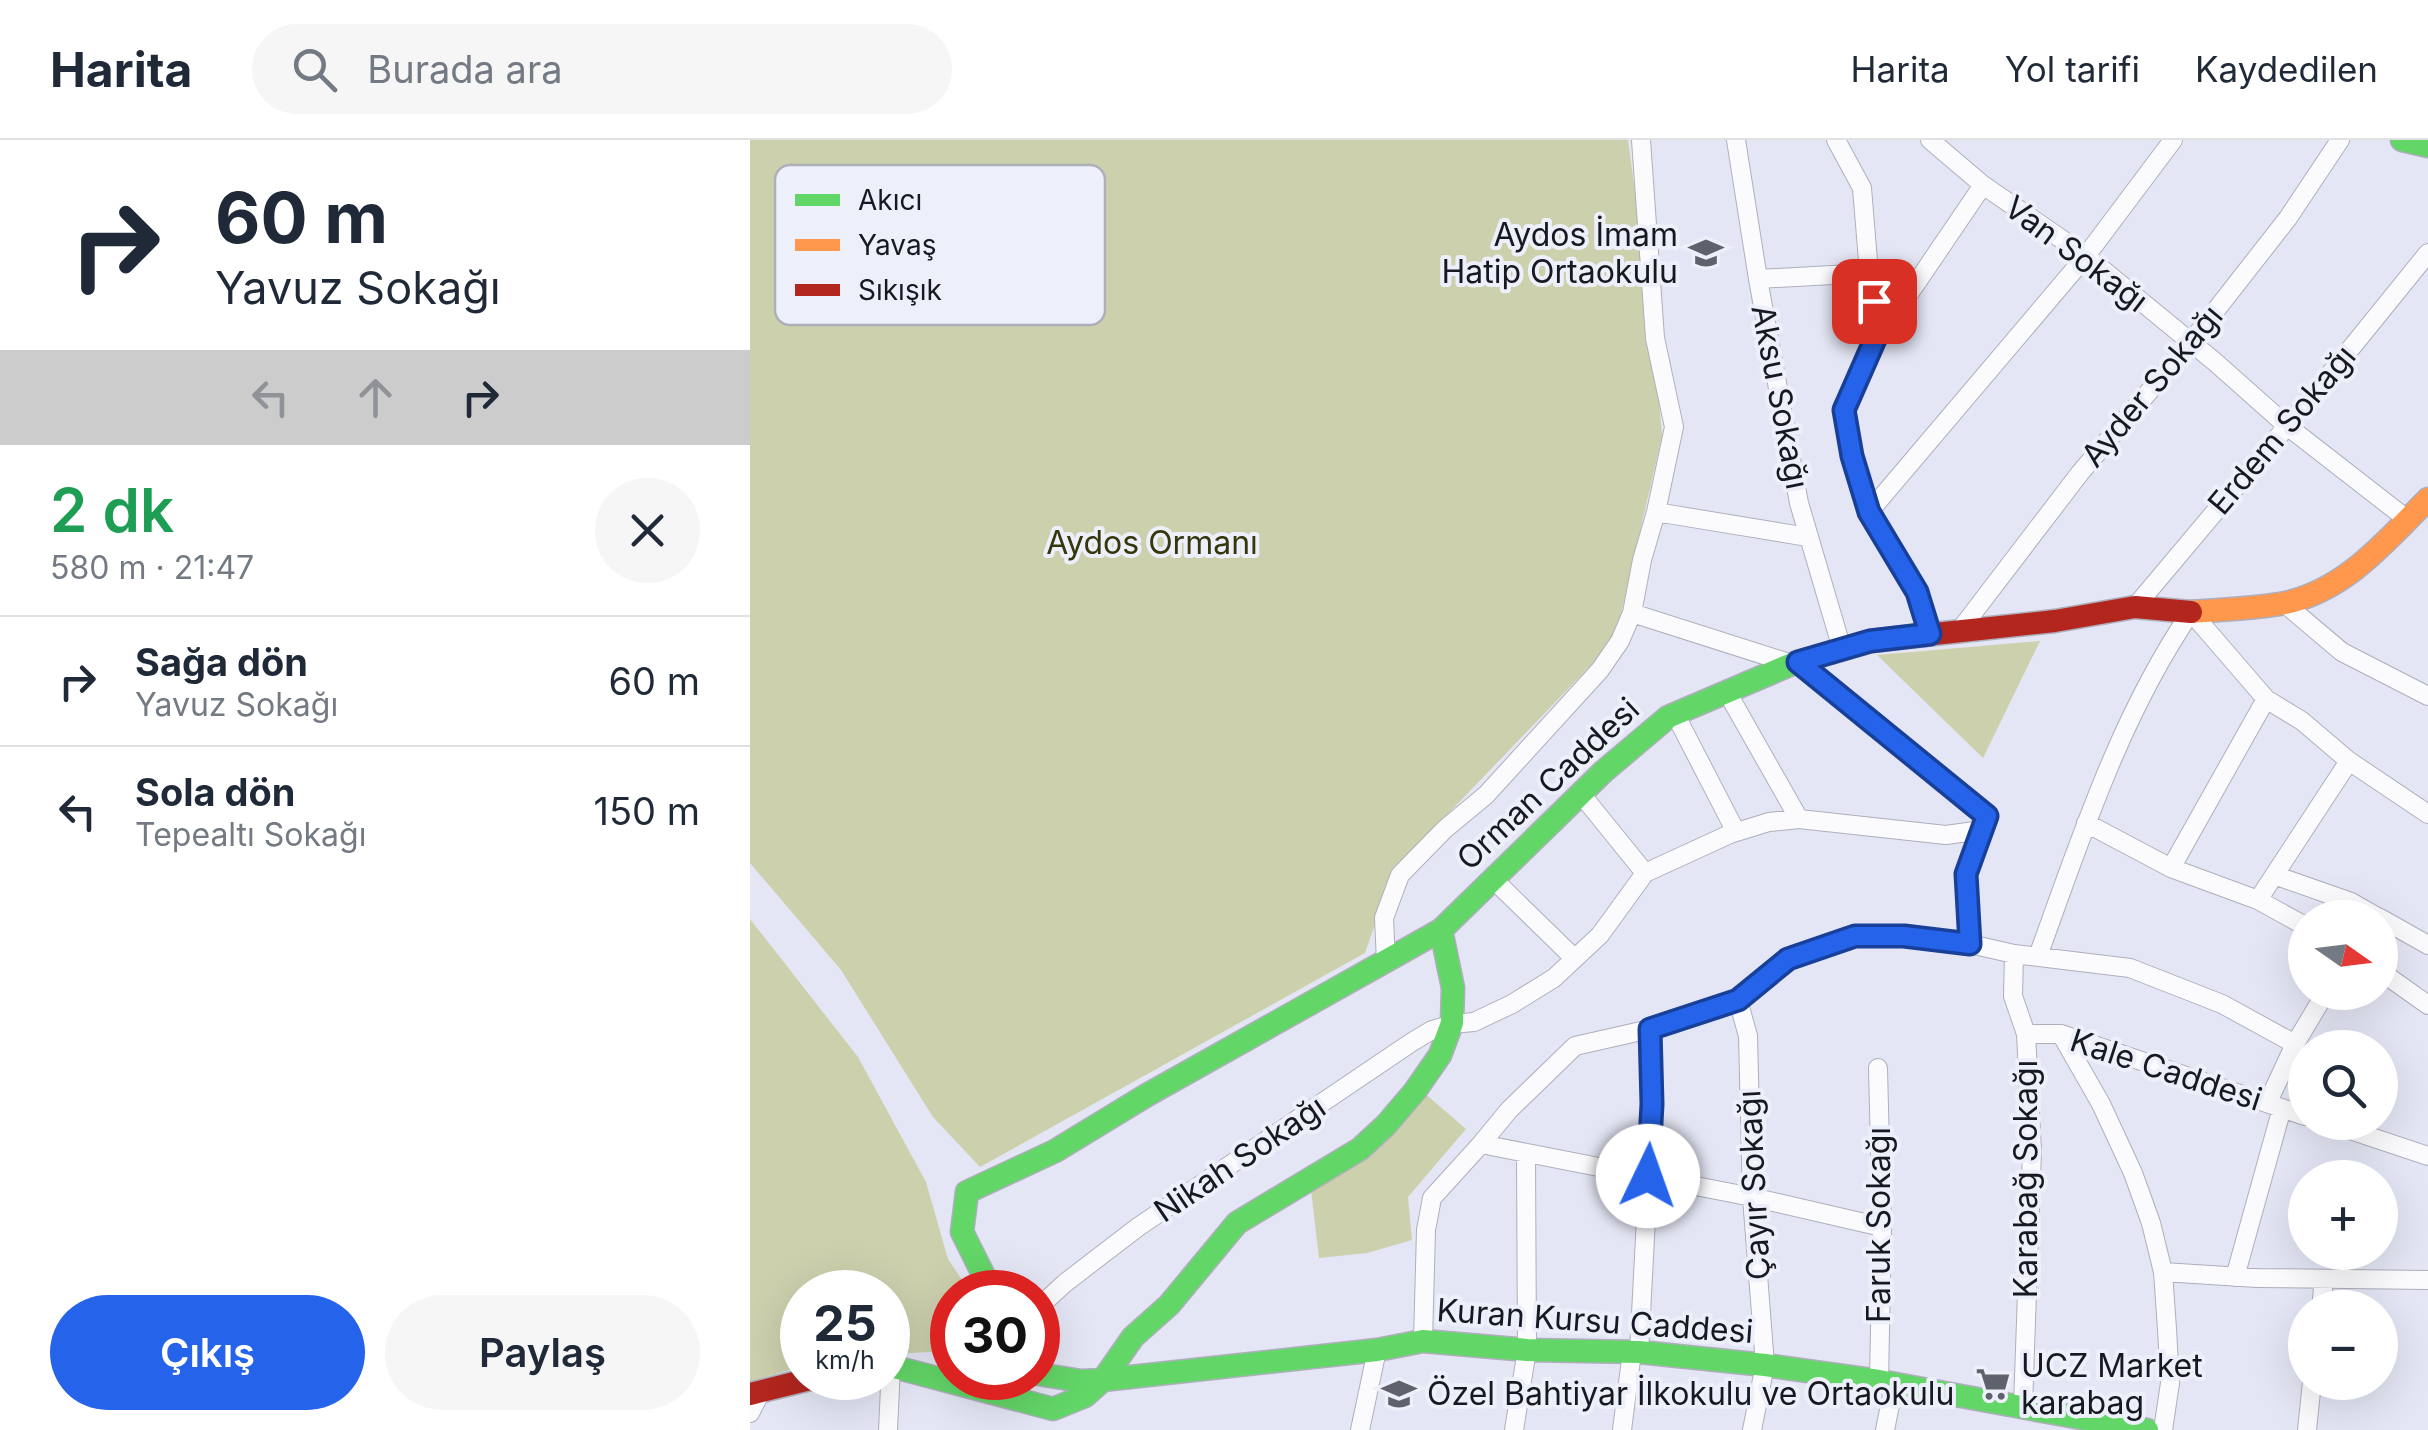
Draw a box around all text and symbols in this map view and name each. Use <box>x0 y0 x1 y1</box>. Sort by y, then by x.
search box <box>252 24 952 114</box>
text: Harita <box>50 40 192 99</box>
icon: search <box>287 42 342 97</box>
text: Burada ara <box>367 46 563 92</box>
text: Harita <box>1851 48 1950 90</box>
text: Yol tarifi <box>2005 48 2140 90</box>
text: Kaydedilen <box>2195 48 2378 90</box>
legend <box>775 165 1105 325</box>
text: 60 m <box>215 175 388 260</box>
icon: right <box>50 180 180 310</box>
text: Akıcı <box>858 183 922 217</box>
street label: Van Sokağı <box>1997 187 2156 320</box>
place label: Aydos İmam Hatip Ortaokulu <box>1441 215 1678 291</box>
text: Yavaş <box>858 228 936 262</box>
school or university icon: Aydos İmam Hatip Ortaokulu <box>1687 234 1725 272</box>
pin <box>1832 259 1917 344</box>
text: Yavuz Sokağı <box>215 260 501 315</box>
text: Sıkışık <box>858 273 942 307</box>
icon: arrive <box>1847 274 1902 329</box>
street label: Ayder Sokağı <box>2073 297 2231 475</box>
street label: Aksu Sokağı <box>1744 301 1817 492</box>
street label: Erdem Sokağı <box>2200 337 2364 522</box>
icon: left <box>243 370 298 425</box>
icon: ahead <box>348 370 403 425</box>
icon: right <box>453 370 508 425</box>
text: 2 dk <box>50 474 174 546</box>
button: close <box>595 478 700 583</box>
park label: Aydos Ormanı <box>1046 523 1258 562</box>
text: 580 m · 21:47 <box>50 548 254 587</box>
text: Sağa dön <box>135 639 308 685</box>
icon: right <box>50 654 105 709</box>
text: 60 m <box>608 658 700 704</box>
text: Yavuz Sokağı <box>135 685 338 724</box>
street label: Orman Caddesi <box>1449 689 1647 878</box>
text: Sola dön <box>135 769 295 815</box>
icon: left <box>50 784 105 839</box>
text: 150 m <box>593 788 700 834</box>
text: Tepealtı Sokağı <box>135 815 366 854</box>
north arrow <box>2288 900 2398 1010</box>
map controls <box>2288 900 2398 1400</box>
street label: Kale Caddesi <box>2066 1020 2267 1119</box>
button: search <box>2288 1030 2398 1140</box>
street label: Karabağ Sokağı <box>2006 1060 2045 1298</box>
street label: Nikah Sokağı <box>1147 1087 1333 1230</box>
street label: Çayır Sokağı <box>1729 1089 1778 1281</box>
position arrow <box>1596 1124 1700 1228</box>
street label: Faruk Sokağı <box>1859 1127 1898 1323</box>
button: + <box>2288 1160 2398 1270</box>
speed limit sign: 30 <box>930 1270 1060 1400</box>
street label: Kuran Kursu Caddesi <box>1435 1290 1755 1351</box>
button: − <box>2288 1290 2398 1400</box>
text: 25 <box>813 1293 877 1353</box>
button: Çıkış <box>50 1295 365 1410</box>
button: Paylaş <box>385 1295 700 1410</box>
text: km/h <box>815 1345 875 1375</box>
place label: UCZ Market karabag <box>2021 1346 2203 1422</box>
supermarket icon: UCZ Market karabag <box>1974 1365 2012 1403</box>
place label: Özel Bahtiyar İlkokulu ve Ortaokulu <box>1427 1374 1954 1413</box>
school or university icon: Özel Bahtiyar İlkokulu ve Ortaokulu <box>1380 1375 1418 1413</box>

